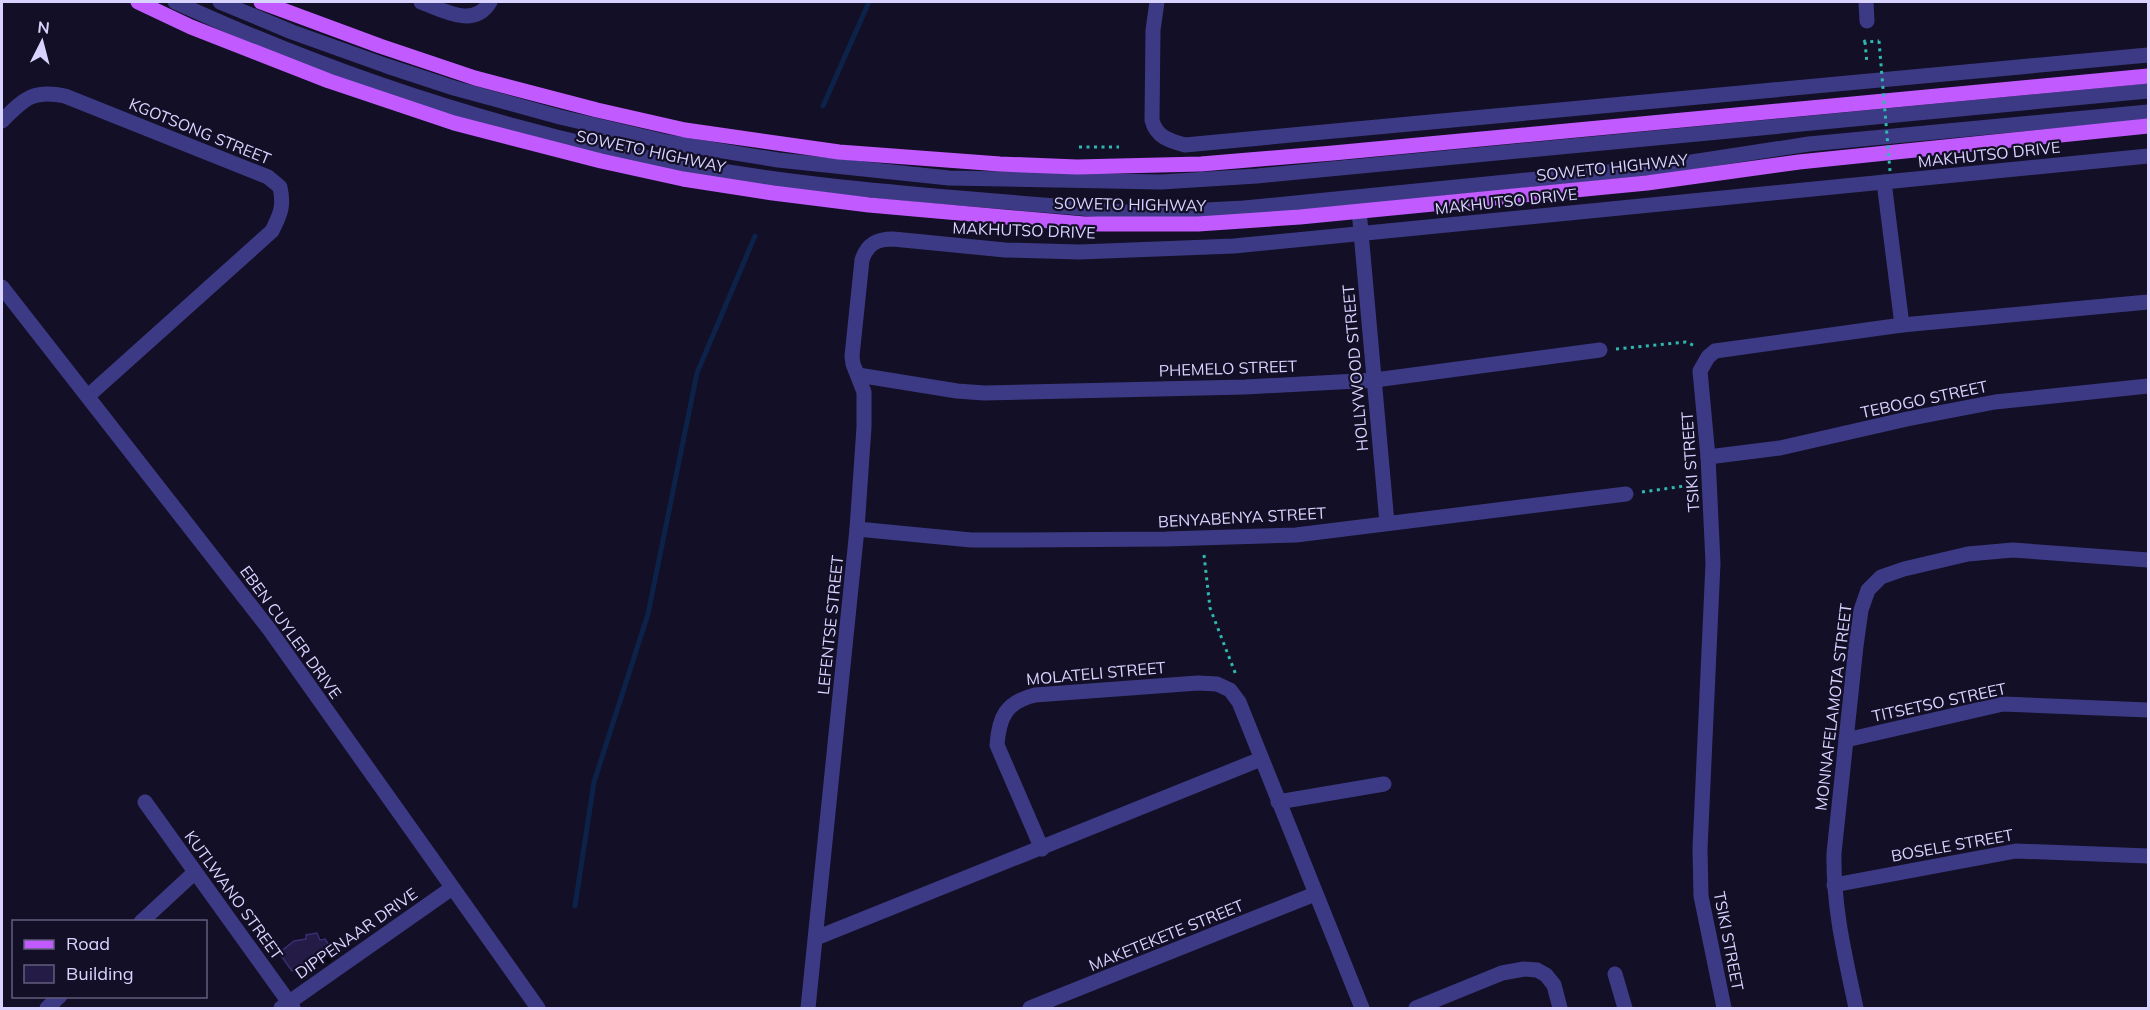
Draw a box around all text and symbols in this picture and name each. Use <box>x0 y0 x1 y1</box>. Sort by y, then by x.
north arrow <box>12 12 72 72</box>
text: N <box>37 17 51 38</box>
street label: KGOTSONG STREET <box>126 93 274 169</box>
street label: SOWETO HIGHWAY <box>574 125 728 177</box>
street label: MAKHUTSO DRIVE <box>1917 137 2061 171</box>
street label: SOWETO HIGHWAY <box>1535 149 1689 185</box>
street label: MAKHUTSO DRIVE <box>1434 184 1578 218</box>
street label: SOWETO HIGHWAY <box>1054 193 1207 215</box>
street label: MAKHUTSO DRIVE <box>952 218 1096 242</box>
street label: HOLLYWOOD STREET <box>1338 284 1372 452</box>
street label: PHEMELO STREET <box>1158 356 1298 380</box>
street label: TEBOGO STREET <box>1859 376 1990 422</box>
street label: TSIKI STREET <box>1676 411 1703 513</box>
street label: BENYABENYA STREET <box>1157 503 1327 531</box>
street label: LEFENTSE STREET <box>813 554 847 696</box>
street label: EBEN CUYLER DRIVE <box>236 562 346 702</box>
street label: MONNAFELAMOTA STREET <box>1810 602 1856 812</box>
street label: MOLATELI STREET <box>1025 657 1167 689</box>
street label: TITSETSO STREET <box>1870 678 2008 726</box>
street label: BOSELE STREET <box>1889 824 2015 866</box>
street label: KUTLWANO STREET <box>181 827 288 964</box>
street label: DIPPENAAR DRIVE <box>291 883 421 983</box>
street label: TSIKI STREET <box>1710 890 1748 993</box>
street label: MAKETEKETE STREET <box>1086 895 1247 975</box>
legend <box>12 920 207 998</box>
text: Road <box>66 932 110 955</box>
text: Building <box>66 962 134 985</box>

